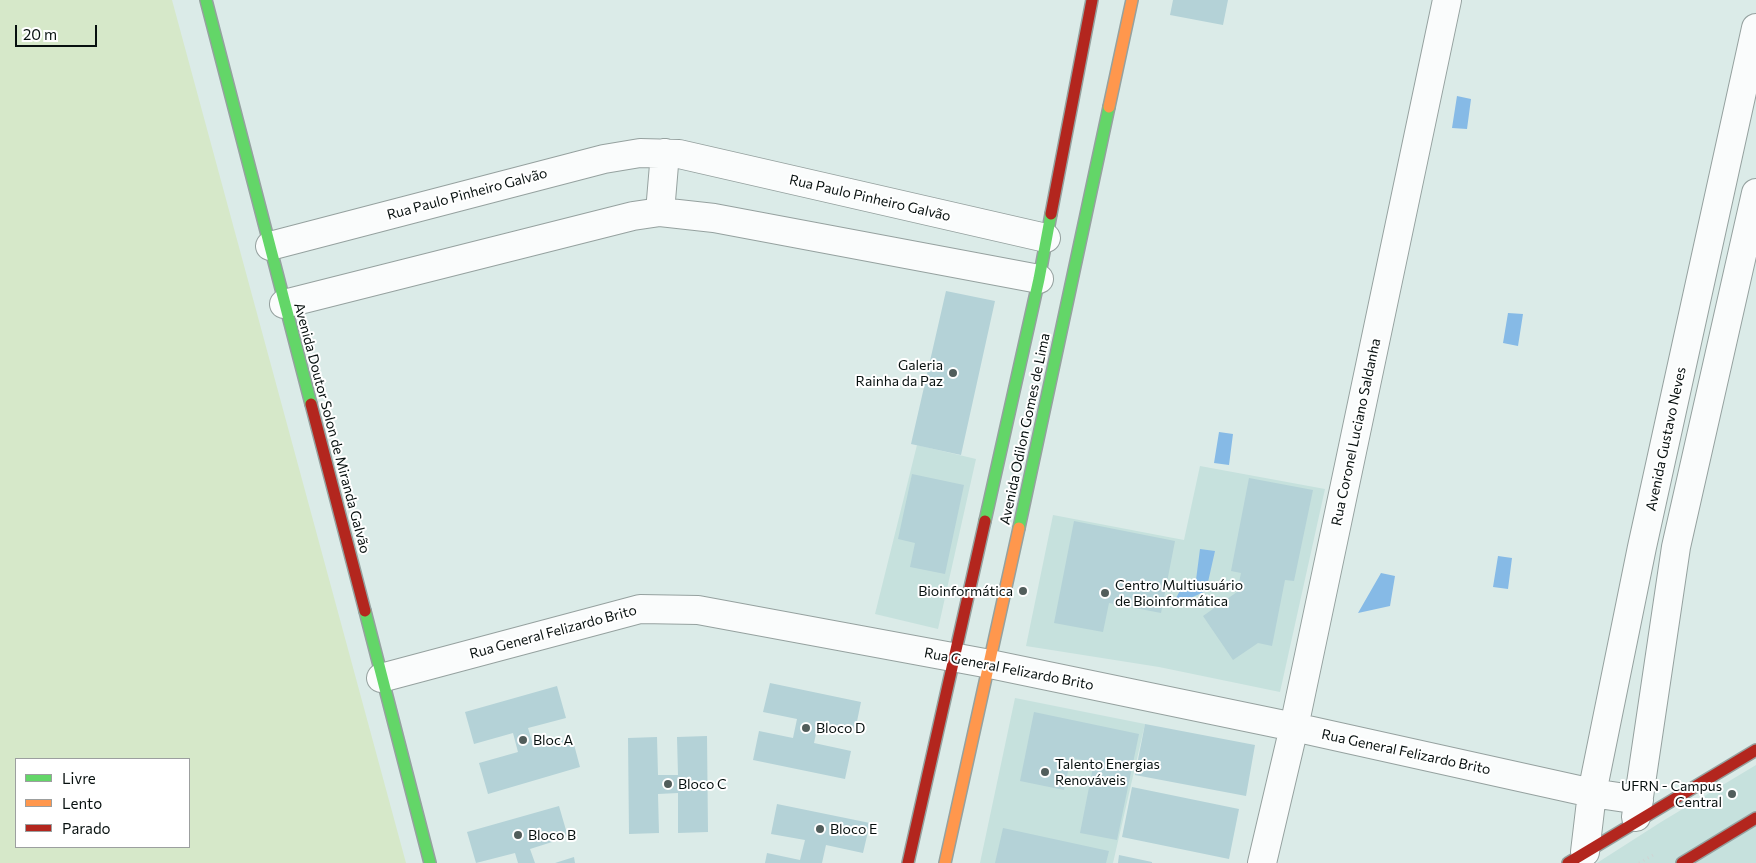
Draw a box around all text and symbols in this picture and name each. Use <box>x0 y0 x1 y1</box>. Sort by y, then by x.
scale bar <box>18 15 100 47</box>
text: 20 m <box>23 25 57 43</box>
street label: Rua Paulo Pinheiro Galvão <box>385 164 549 224</box>
street label: Rua Paulo Pinheiro Galvão <box>788 171 952 225</box>
street label: Avenida Doutor Solon de Miranda Galvão <box>290 301 374 555</box>
street label: Avenida Odilon Gomes de Lima <box>996 332 1054 526</box>
street label: Rua Coronel Luciano Saldanha <box>1328 337 1384 527</box>
place label: Galeria Rainha da Paz <box>856 357 943 390</box>
street label: Avenida Gustavo Neves <box>1643 365 1689 513</box>
marker: Galeria Rainha da Paz <box>947 367 959 379</box>
place label: Centro Multiusuário de Bioinformática <box>1115 577 1243 610</box>
place label: Bioinformática <box>918 583 1013 599</box>
marker: Bioinformática <box>1017 585 1029 597</box>
marker: Centro Multiusuário de Bioinformática <box>1099 587 1111 599</box>
street label: Rua General Felizardo Brito <box>468 602 638 662</box>
street label: Rua General Felizardo Brito <box>923 644 1095 694</box>
place label: Bloco D <box>816 720 865 736</box>
marker: Bloco D <box>800 722 812 734</box>
street label: Rua General Felizardo Brito <box>1320 726 1492 778</box>
place label: Bloc A <box>533 732 573 748</box>
marker: Bloc A <box>517 734 529 746</box>
place label: Talento Energias Renováveis <box>1055 756 1160 789</box>
legend <box>15 758 190 848</box>
marker: Talento Energias Renováveis <box>1039 766 1051 778</box>
text: Livre <box>62 769 96 787</box>
place label: Bloco C <box>678 776 727 792</box>
marker: Bloco C <box>662 778 674 790</box>
place label: UFRN - Campus Central <box>1621 778 1722 810</box>
marker: UFRN - Campus Central <box>1726 788 1738 800</box>
text: Lento <box>62 794 102 812</box>
text: Parado <box>62 819 111 837</box>
place label: Bloco E <box>830 821 877 837</box>
marker: Bloco E <box>814 823 826 835</box>
place label: Bloco B <box>528 827 576 843</box>
marker: Bloco B <box>512 829 524 841</box>

